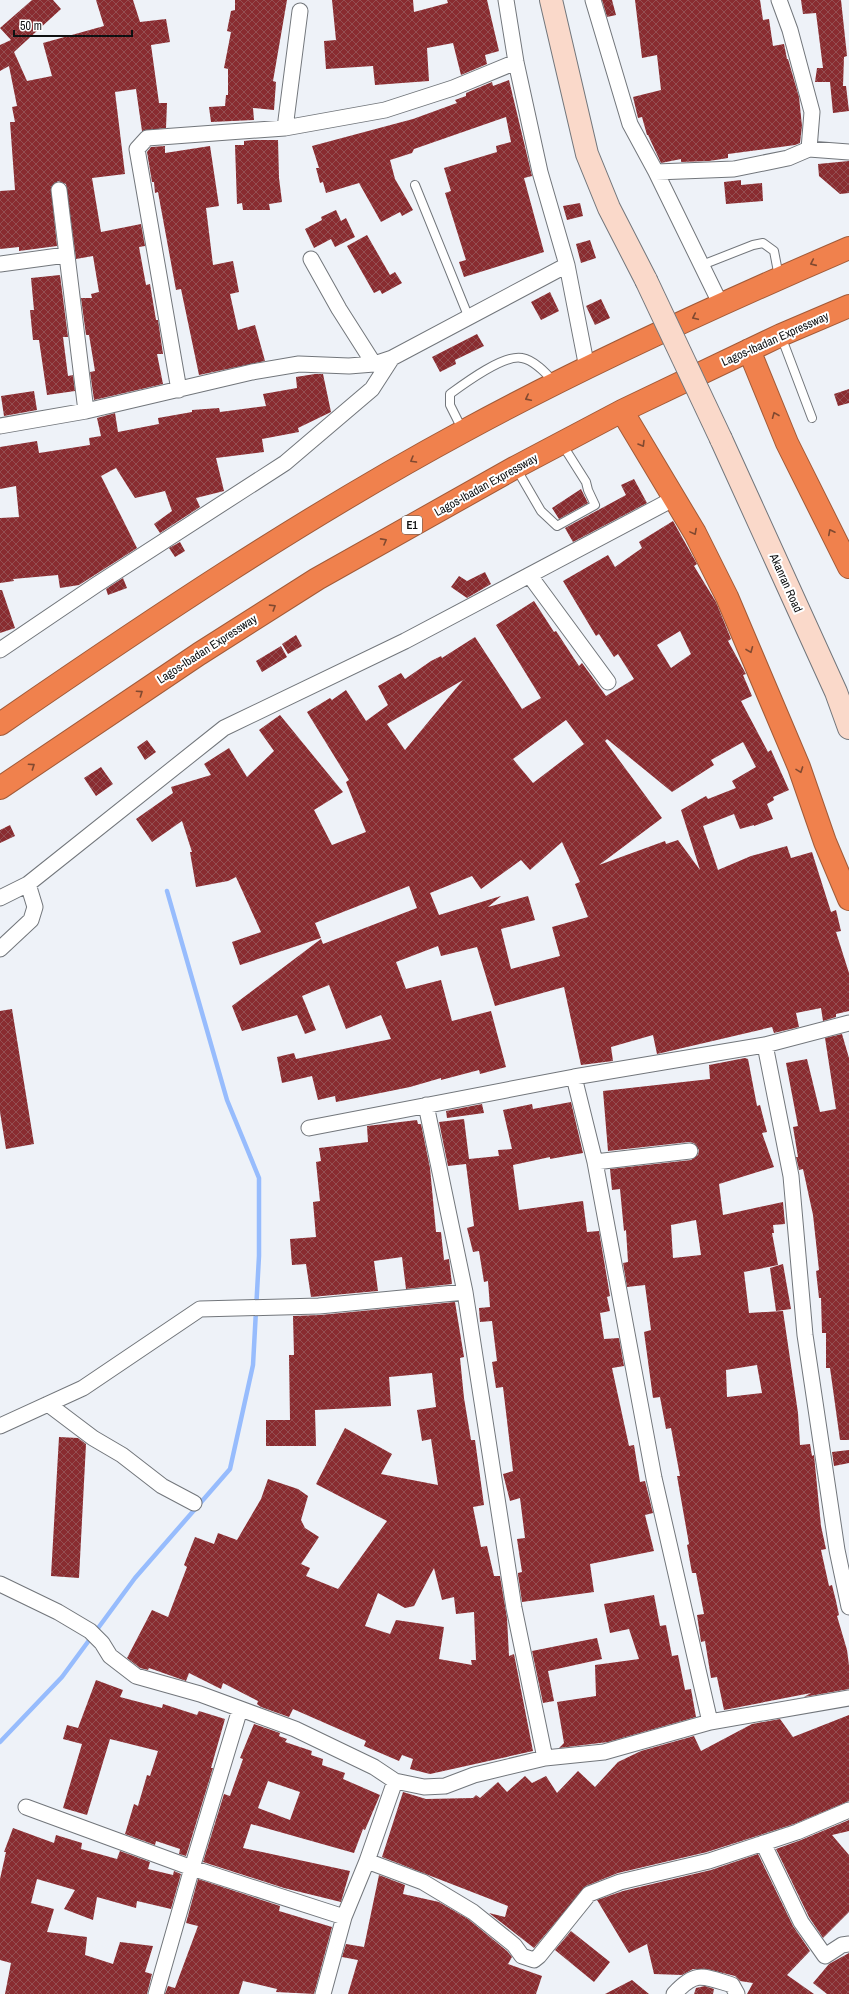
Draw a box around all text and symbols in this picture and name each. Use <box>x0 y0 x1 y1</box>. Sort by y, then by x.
scale bar <box>14 12 132 38</box>
text: 50 m <box>20 18 42 34</box>
one-way arrow <box>810 258 818 266</box>
street label: Lagos-Ibadan Expressway <box>719 308 831 370</box>
one-way arrow <box>692 312 699 320</box>
one-way arrow <box>524 394 532 401</box>
one-way arrow <box>772 411 780 418</box>
one-way arrow <box>637 440 645 447</box>
street label: Lagos-Ibadan Expressway <box>431 450 541 520</box>
one-way arrow <box>410 456 417 463</box>
road number: E1 <box>402 516 422 534</box>
one-way arrow <box>689 528 697 535</box>
one-way arrow <box>828 529 836 536</box>
one-way arrow <box>380 538 387 545</box>
street label: Akanran Road <box>765 550 806 615</box>
one-way arrow <box>268 605 275 612</box>
street label: Lagos-Ibadan Expressway <box>154 611 260 687</box>
one-way arrow <box>745 645 753 653</box>
one-way arrow <box>136 690 143 698</box>
one-way arrow <box>28 763 35 771</box>
one-way arrow <box>795 766 803 773</box>

